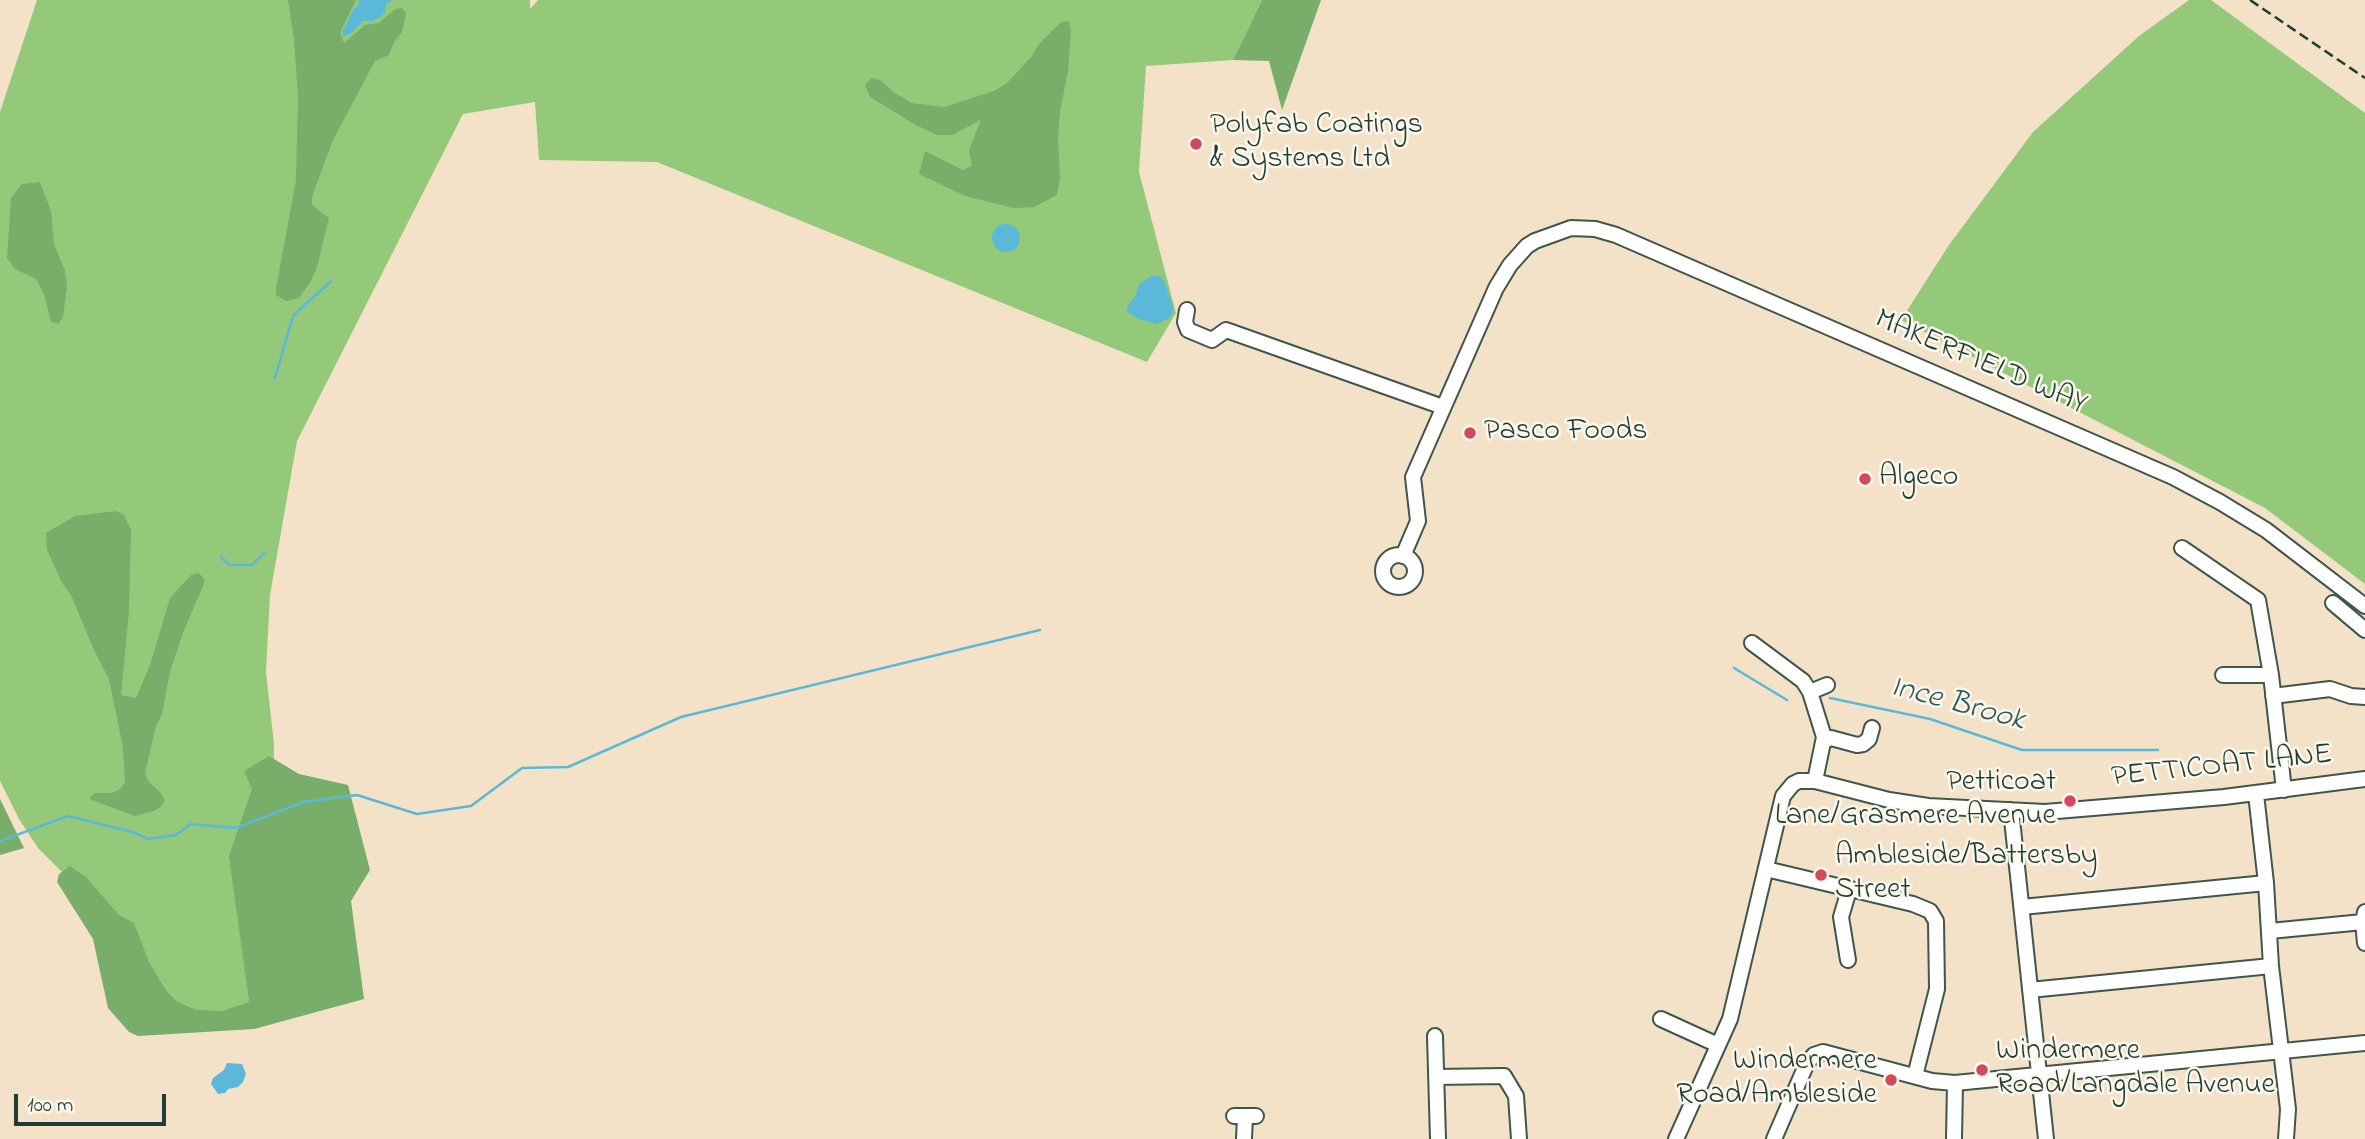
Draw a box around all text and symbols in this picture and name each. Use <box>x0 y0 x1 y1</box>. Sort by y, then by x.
place label: Polyfab Coatings & Systems Ltd <box>1210 109 1423 180</box>
marker: Polyfab Coatings & Systems Ltd <box>1188 136 1204 152</box>
street label: MAKERFIELD WAY <box>1869 303 2091 425</box>
place label: Pasco Foods <box>1484 415 1648 451</box>
marker: Pasco Foods <box>1462 425 1478 441</box>
place label: Algeco <box>1879 461 1958 497</box>
marker: Algeco <box>1857 471 1873 487</box>
water label: Ince Brook <box>1886 670 2028 742</box>
street label: PETTICOAT LANE <box>2110 739 2334 797</box>
place label: Petticoat Lane/Grasmere Avenue <box>1775 766 2056 836</box>
marker: Petticoat Lane/Grasmere Avenue <box>2062 793 2078 809</box>
place label: Ambleside/Battersby Street <box>1835 840 2098 910</box>
marker: Ambleside/Battersby Street <box>1813 867 1829 883</box>
place label: Windermere Road/Langdale Avenue <box>1996 1035 2275 1106</box>
place label: Windermere Road/Ambleside <box>1676 1045 1877 1116</box>
marker: Windermere Road/Langdale Avenue <box>1974 1062 1990 1078</box>
marker: Windermere Road/Ambleside <box>1883 1072 1899 1088</box>
scale bar <box>18 1080 170 1124</box>
text: 100 m <box>27 1091 73 1121</box>

